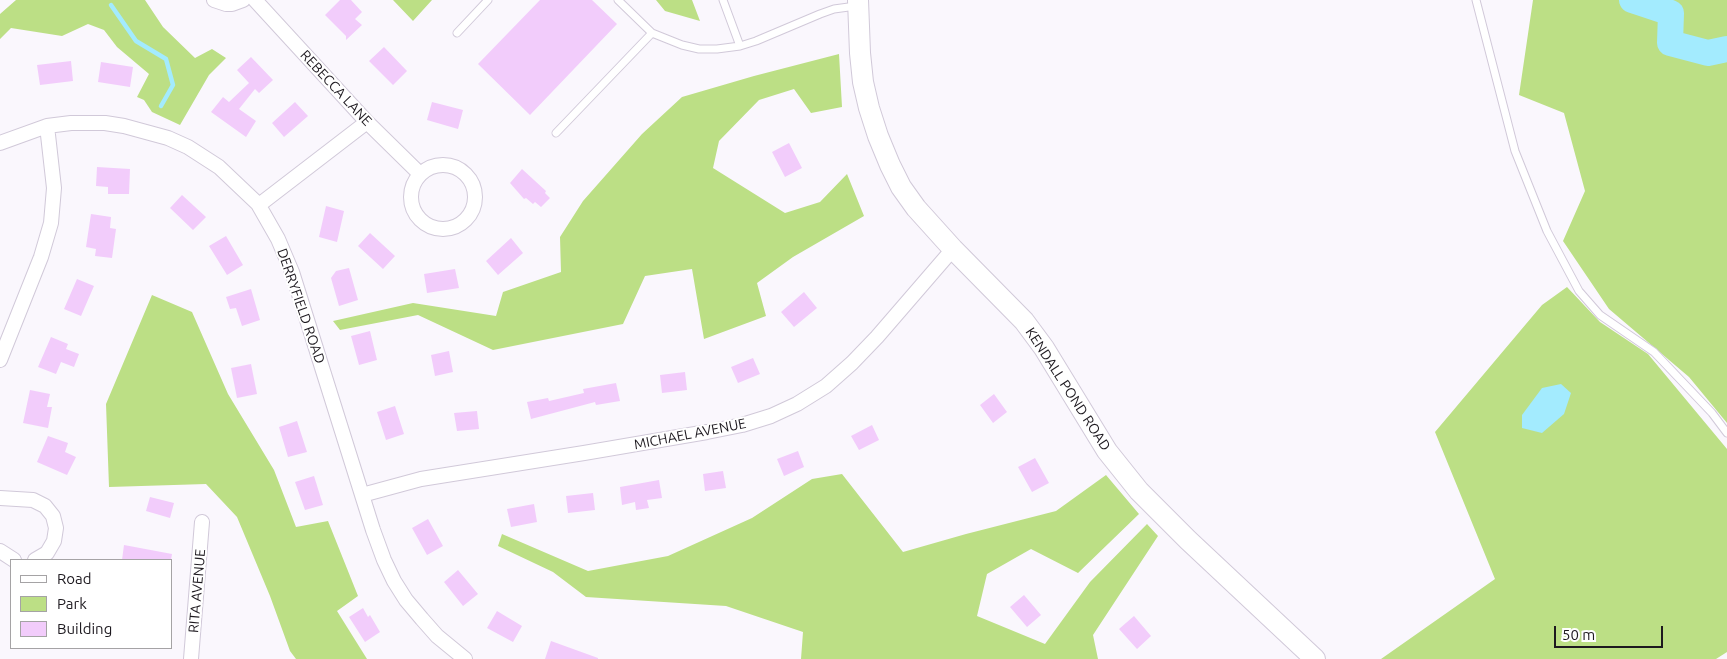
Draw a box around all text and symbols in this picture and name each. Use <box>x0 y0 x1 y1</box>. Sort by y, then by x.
street label: REBECCA LANE <box>297 47 375 129</box>
street label: DERRYFIELD ROAD <box>273 246 329 366</box>
street label: KENDALL POND ROAD <box>1022 324 1114 454</box>
street label: MICHAEL AVENUE <box>632 415 748 453</box>
street label: RITA AVENUE <box>185 548 209 634</box>
legend <box>10 559 172 649</box>
text: Road <box>57 570 92 587</box>
text: Park <box>57 595 87 612</box>
scale bar <box>1557 616 1666 648</box>
text: Building <box>57 620 112 637</box>
text: 50 m <box>1562 626 1595 643</box>

